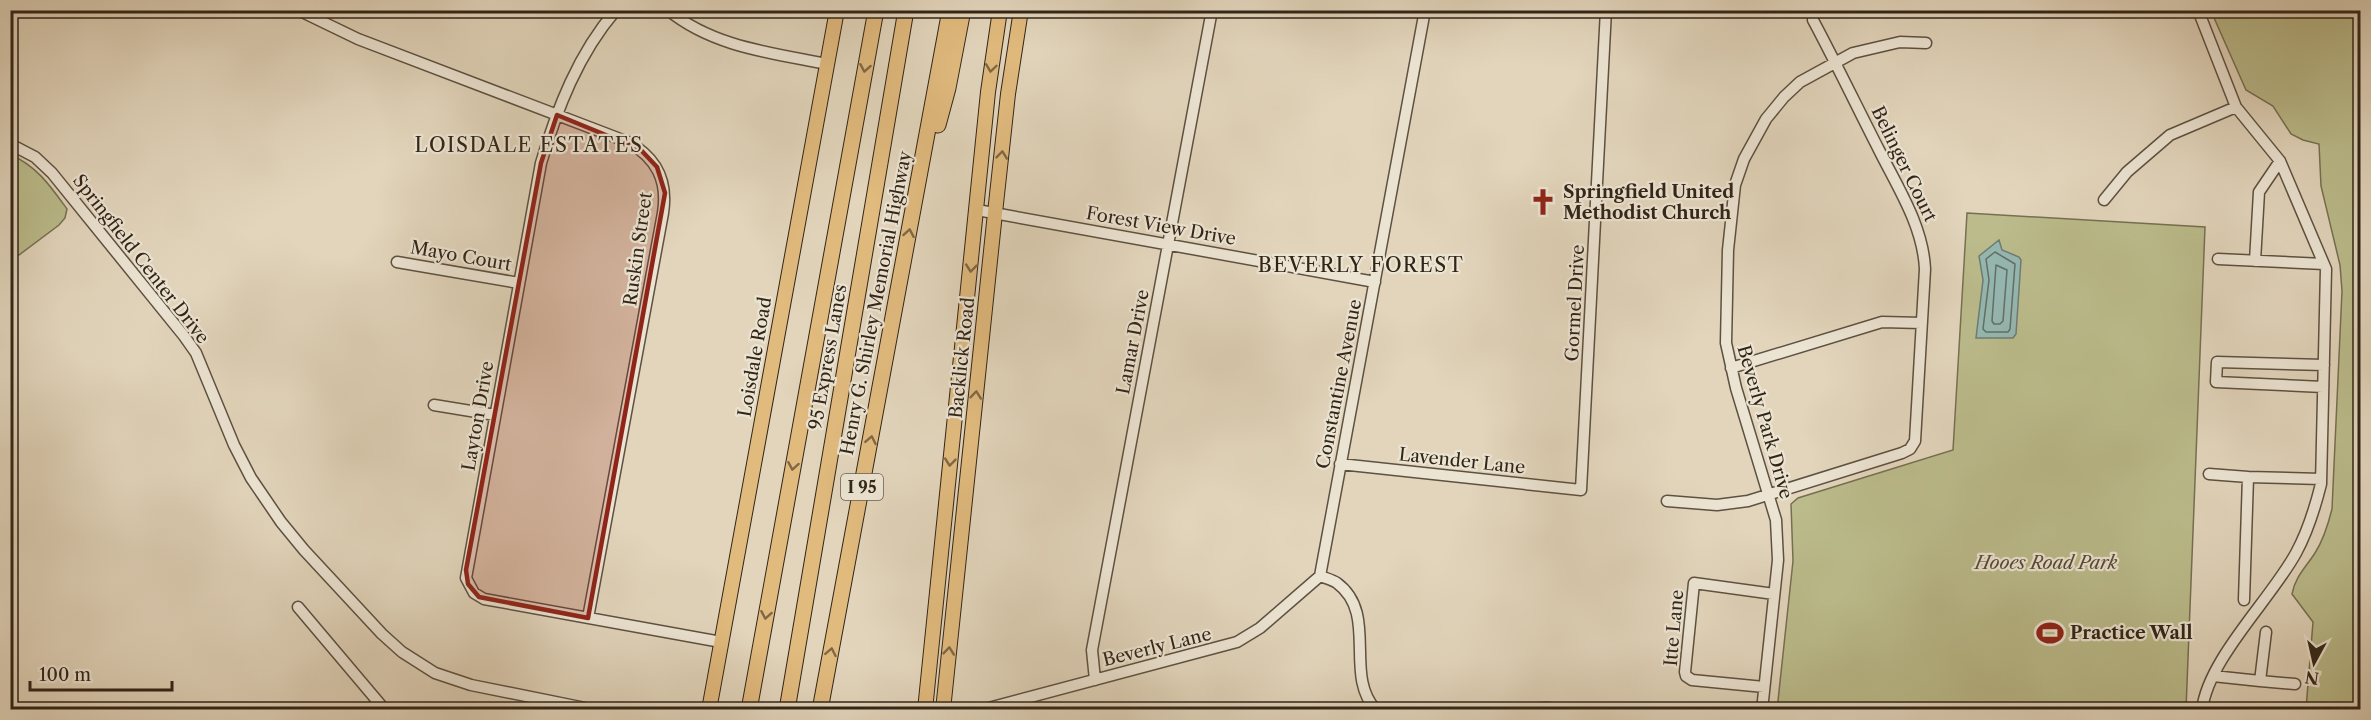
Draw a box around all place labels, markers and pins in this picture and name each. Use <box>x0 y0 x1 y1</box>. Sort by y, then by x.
place label: Springfield United Methodist Church <box>1563 181 1734 224</box>
church icon: Springfield United Methodist Church <box>1528 187 1558 217</box>
sports icon: Practice Wall <box>2035 618 2065 648</box>
place label: Practice Wall <box>2070 622 2193 644</box>

